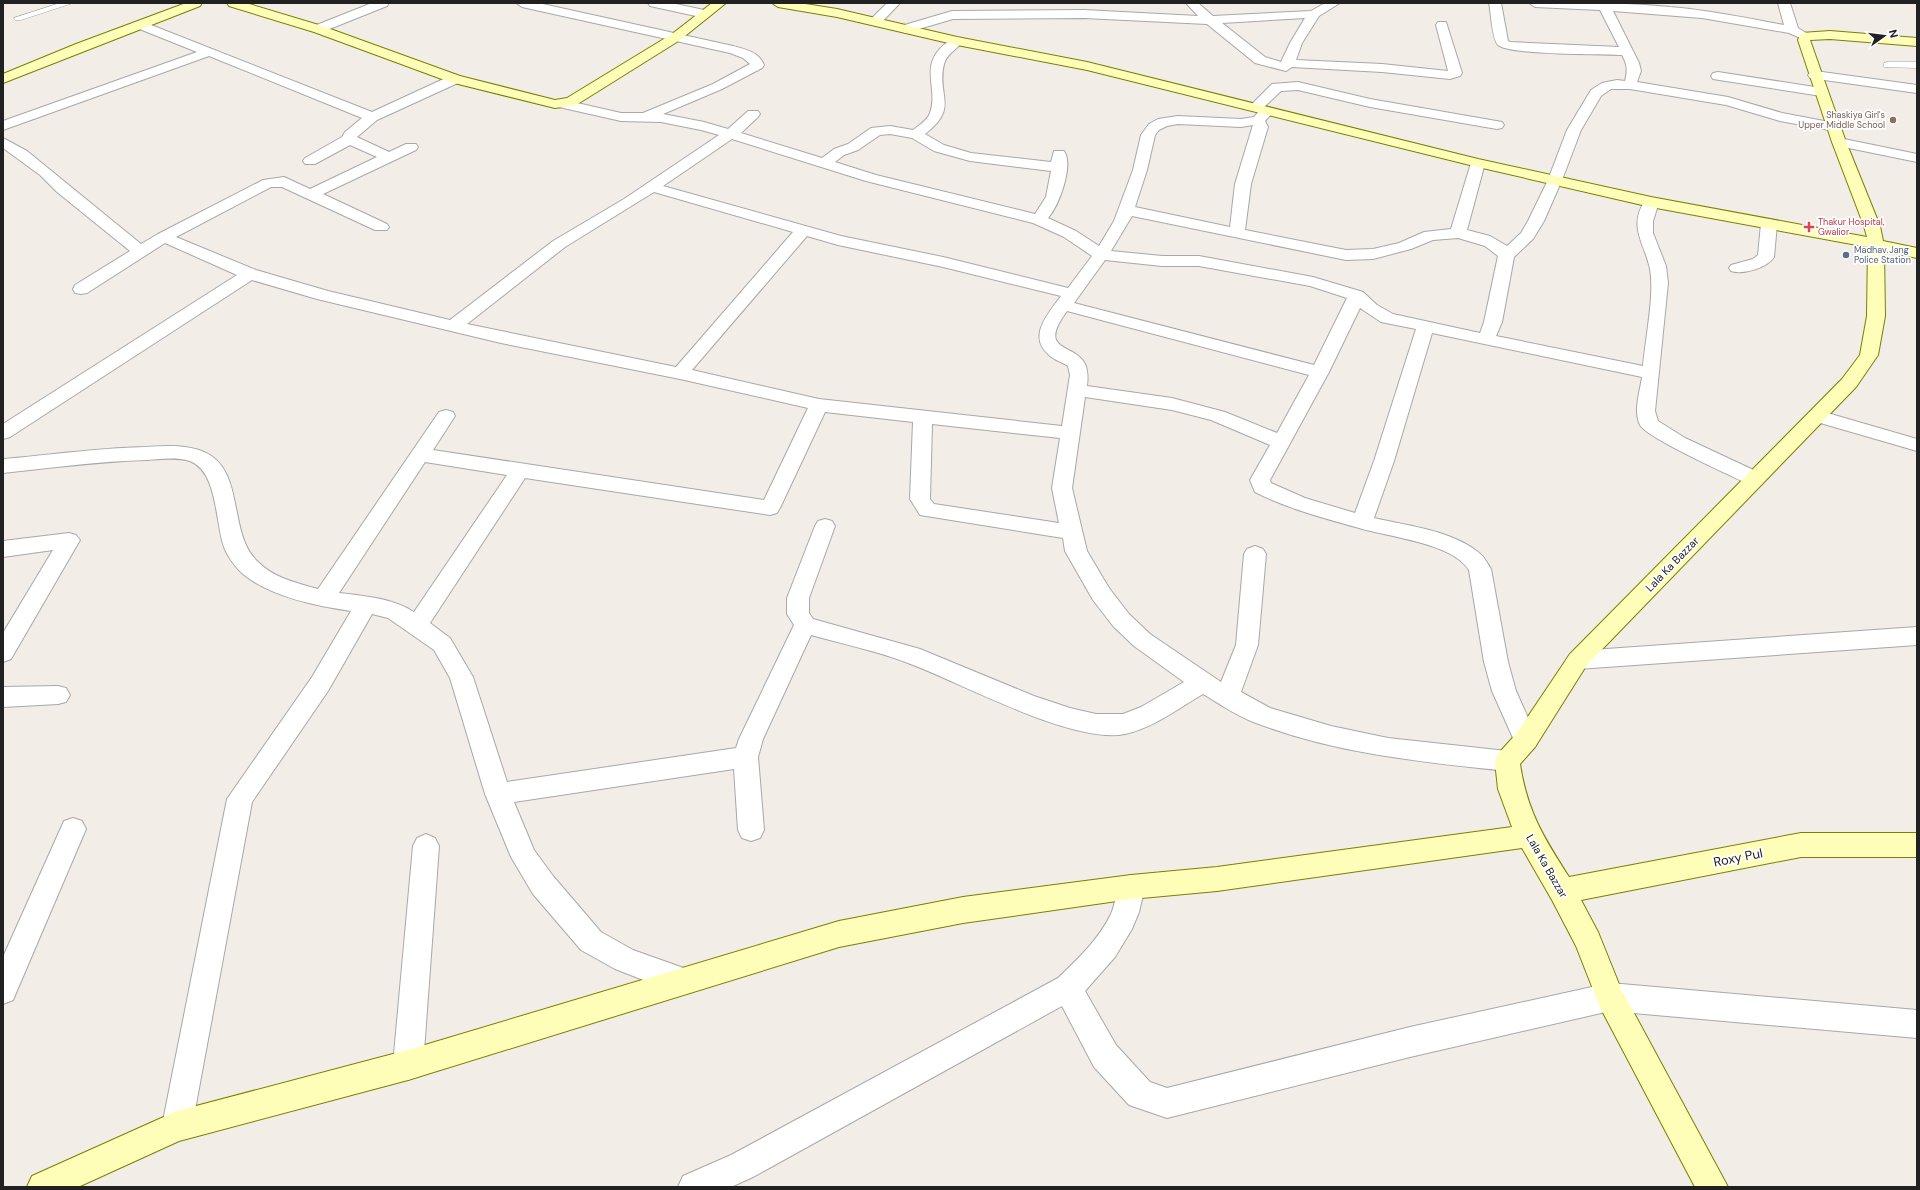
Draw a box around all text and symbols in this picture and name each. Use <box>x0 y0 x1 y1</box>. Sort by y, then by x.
north arrow <box>1864 16 1904 56</box>
text: N <box>1886 28 1901 39</box>
place label: Shaskiya Girl's Upper Middle School <box>1798 109 1885 131</box>
marker: Shaskiya Girl's Upper Middle School <box>1888 115 1898 125</box>
place label: Thakur Hospital, Gwalior <box>1818 216 1885 238</box>
marker: Thakur Hospital, Gwalior <box>1803 221 1815 233</box>
place label: Madhav Jang Police Station <box>1854 244 1911 266</box>
marker: Madhav Jang Police Station <box>1841 250 1851 260</box>
street label: Lala Ka Bazzar <box>1642 534 1702 594</box>
street label: Lala Ka Bazzar <box>1523 832 1571 900</box>
street label: Roxy Pul <box>1712 844 1764 871</box>

